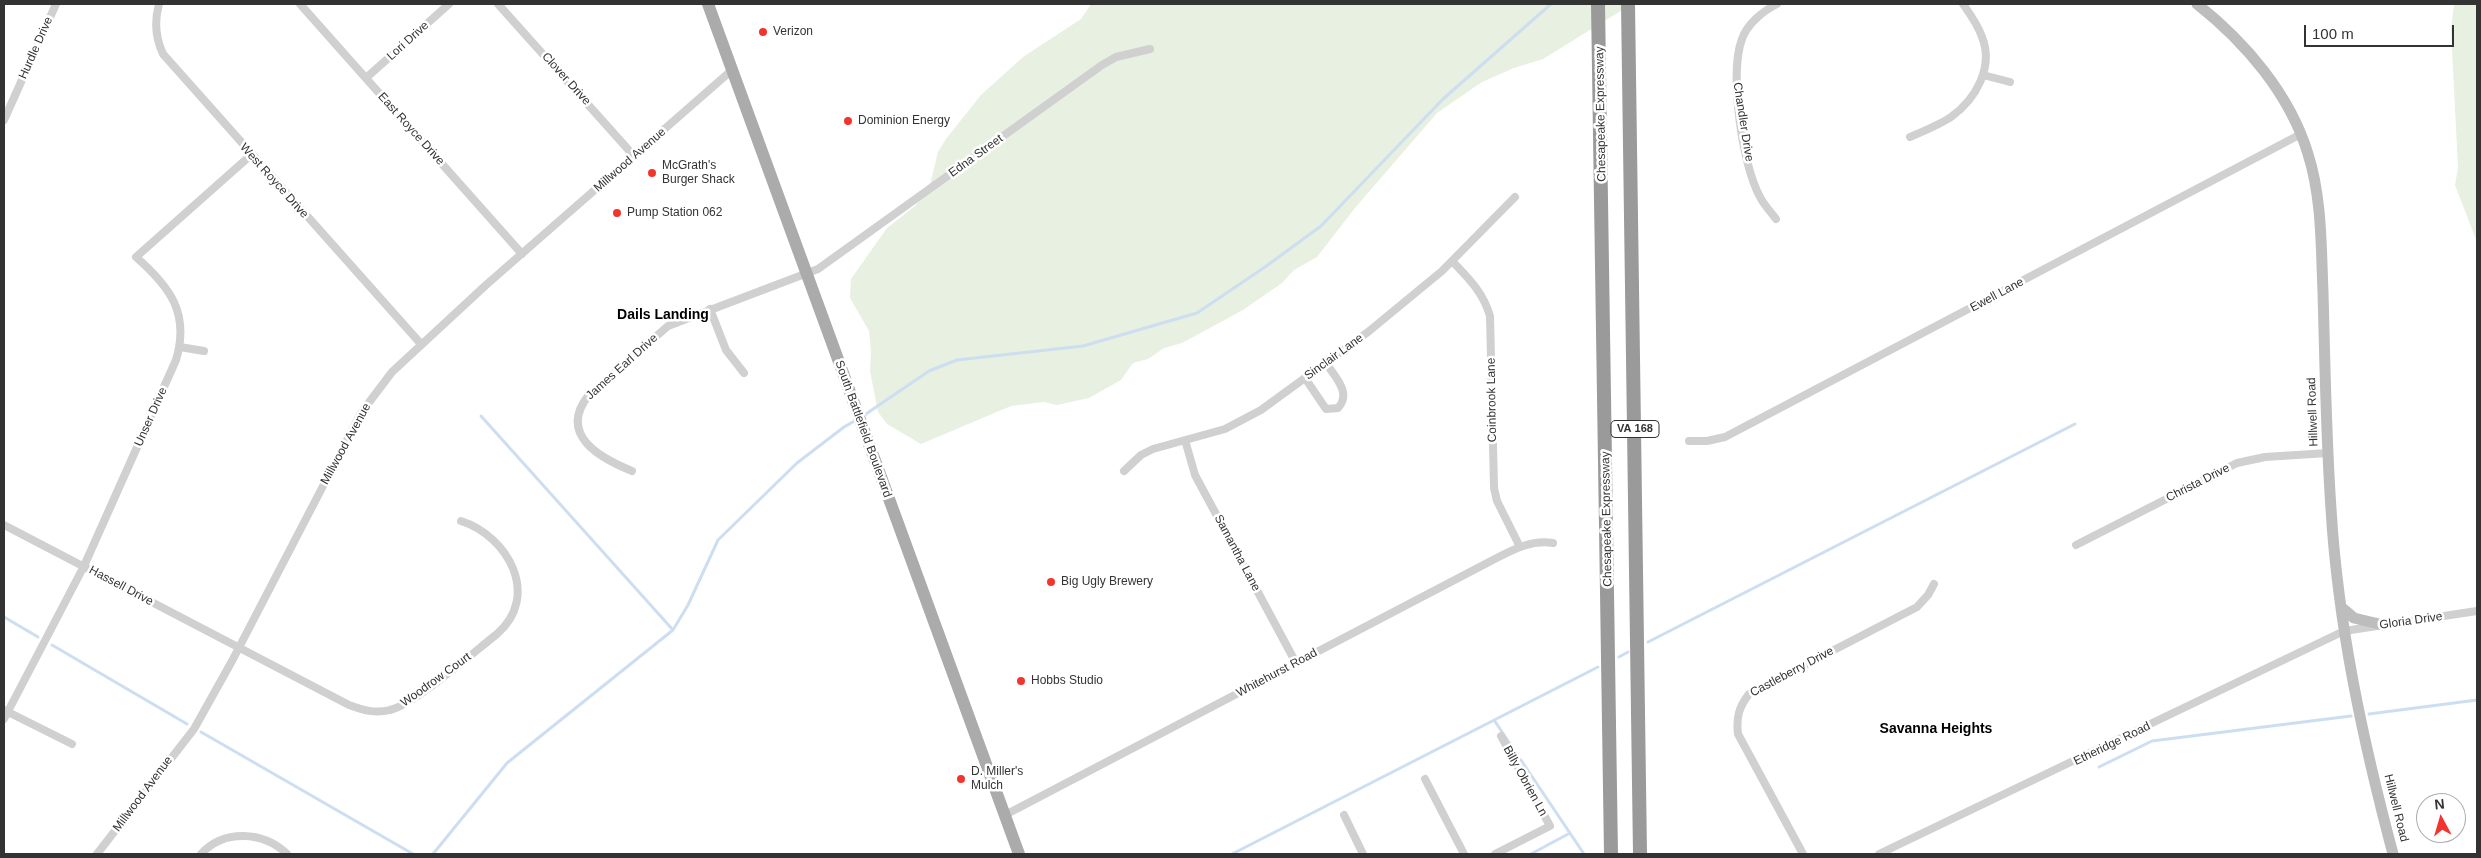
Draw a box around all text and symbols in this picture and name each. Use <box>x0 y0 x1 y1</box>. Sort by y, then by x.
street label: Hurdle Drive <box>16 15 56 81</box>
scale bar <box>2306 15 2456 47</box>
street label: Lori Drive <box>384 18 432 64</box>
place label: Verizon <box>773 25 813 39</box>
text: 100 m <box>2312 25 2354 42</box>
marker: Verizon <box>757 26 769 38</box>
street label: Chesapeake Expressway <box>1593 46 1609 182</box>
street label: Clover Drive <box>539 50 593 108</box>
street label: Chandler Drive <box>1730 81 1756 163</box>
street label: East Royce Drive <box>375 90 447 168</box>
place label: Dominion Energy <box>858 114 950 128</box>
marker: Dominion Energy <box>842 115 854 127</box>
street label: Millwood Avenue <box>591 125 669 195</box>
street label: Edna Street <box>946 132 1006 180</box>
street label: West Royce Drive <box>237 141 311 221</box>
place label: McGrath's Burger Shack <box>662 159 735 187</box>
marker: McGrath's Burger Shack <box>646 167 658 179</box>
place label: Pump Station 062 <box>627 206 722 220</box>
marker: Pump Station 062 <box>611 207 623 219</box>
street label: Ewell Lane <box>1968 275 2026 315</box>
district label: Dails Landing <box>617 307 709 323</box>
street label: James Earl Drive <box>583 331 661 403</box>
street label: Sinclair Lane <box>1302 331 1366 383</box>
street label: Coinbrook Lane <box>1484 358 1500 442</box>
street label: South Battlefield Boulevard <box>831 359 895 499</box>
street label: Hillwell Road <box>2305 377 2321 447</box>
street label: Unser Drive <box>132 385 170 449</box>
street label: Millwood Avenue <box>318 401 374 487</box>
road number: VA 168 <box>1611 420 1659 438</box>
street label: Chesapeake Expressway <box>1599 451 1615 587</box>
street label: Christa Drive <box>2164 461 2232 505</box>
street label: Samantha Lane <box>1211 512 1263 594</box>
street label: Hassell Drive <box>86 563 156 609</box>
place label: Big Ugly Brewery <box>1061 575 1153 589</box>
marker: Big Ugly Brewery <box>1045 576 1057 588</box>
street label: Gloria Drive <box>2379 609 2443 633</box>
street label: Castleberry Drive <box>1748 644 1836 700</box>
street label: Whitehurst Road <box>1234 646 1320 700</box>
street label: Woodrow Court <box>398 650 474 710</box>
place label: Hobbs Studio <box>1031 674 1103 688</box>
marker: Hobbs Studio <box>1015 675 1027 687</box>
street label: Etheridge Road <box>2071 719 2153 769</box>
district label: Savanna Heights <box>1880 721 1992 737</box>
street label: Billy Obrien Ln <box>1500 743 1550 819</box>
street label: Millwood Avenue <box>110 754 176 834</box>
place label: D. Miller's Mulch <box>971 765 1023 793</box>
marker: D. Miller's Mulch <box>955 773 967 785</box>
street label: Hillwell Road <box>2381 773 2411 843</box>
north arrow <box>2416 793 2466 843</box>
text: N <box>2434 796 2445 813</box>

